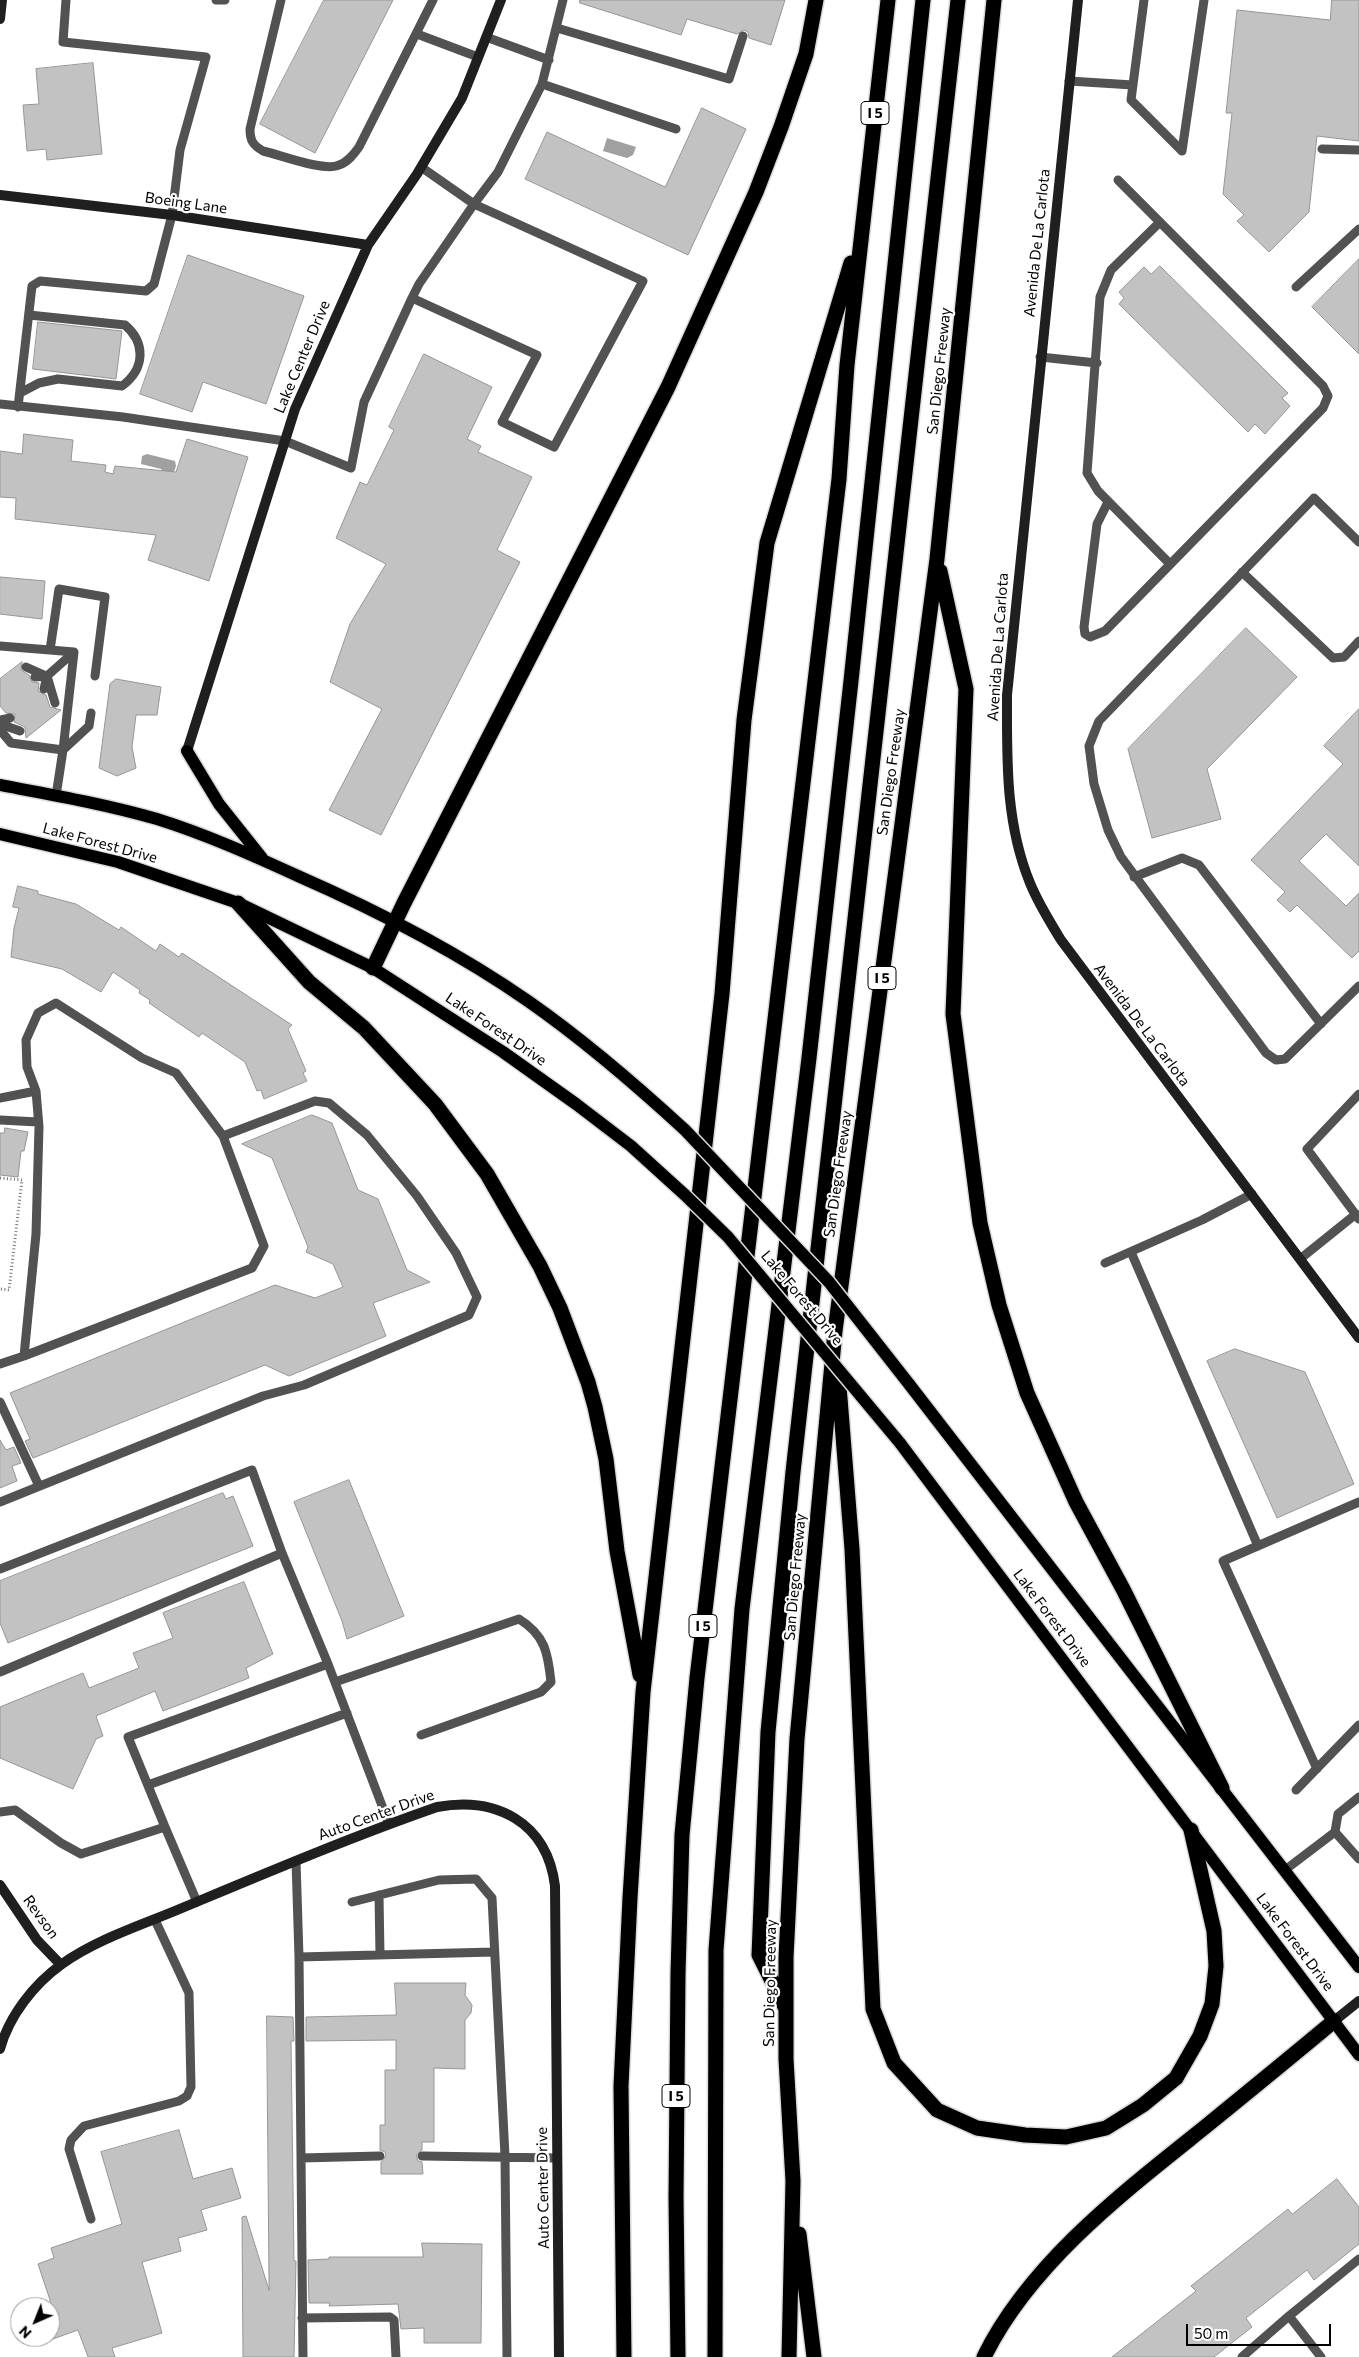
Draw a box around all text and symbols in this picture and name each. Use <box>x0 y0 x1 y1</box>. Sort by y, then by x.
road number: I 5 <box>861 102 889 125</box>
street label: Avenida De La Carlota <box>1020 168 1054 318</box>
street label: Boeing Lane <box>144 188 228 218</box>
street label: Lake Center Drive <box>270 298 334 416</box>
street label: San Diego Freeway <box>923 307 955 435</box>
street label: Avenida De La Carlota <box>984 572 1012 722</box>
street label: San Diego Freeway <box>873 707 909 837</box>
street label: Lake Forest Drive <box>41 819 159 867</box>
street label: Avenida De La Carlota <box>1090 960 1194 1090</box>
road number: I 5 <box>868 966 896 990</box>
street label: Lake Forest Drive <box>442 989 550 1069</box>
street label: San Diego Freeway <box>820 1109 856 1239</box>
street label: Lake Forest Drive <box>757 1247 847 1349</box>
street label: San Diego Freeway <box>780 1513 810 1641</box>
street label: Lake Forest Drive <box>1009 1565 1095 1671</box>
road number: I 5 <box>689 1614 717 1638</box>
street label: Auto Center Drive <box>315 1786 437 1844</box>
street label: Lake Forest Drive <box>1252 1889 1338 1995</box>
street label: Revson <box>19 1892 63 1942</box>
street label: San Diego Freeway <box>760 1919 780 2047</box>
road number: I 5 <box>662 2084 690 2108</box>
street label: Auto Center Drive <box>533 2127 553 2249</box>
north arrow <box>10 2297 60 2347</box>
scale bar <box>1189 2314 1334 2346</box>
text: N <box>15 2323 35 2342</box>
text: 50 m <box>1194 2324 1228 2342</box>

